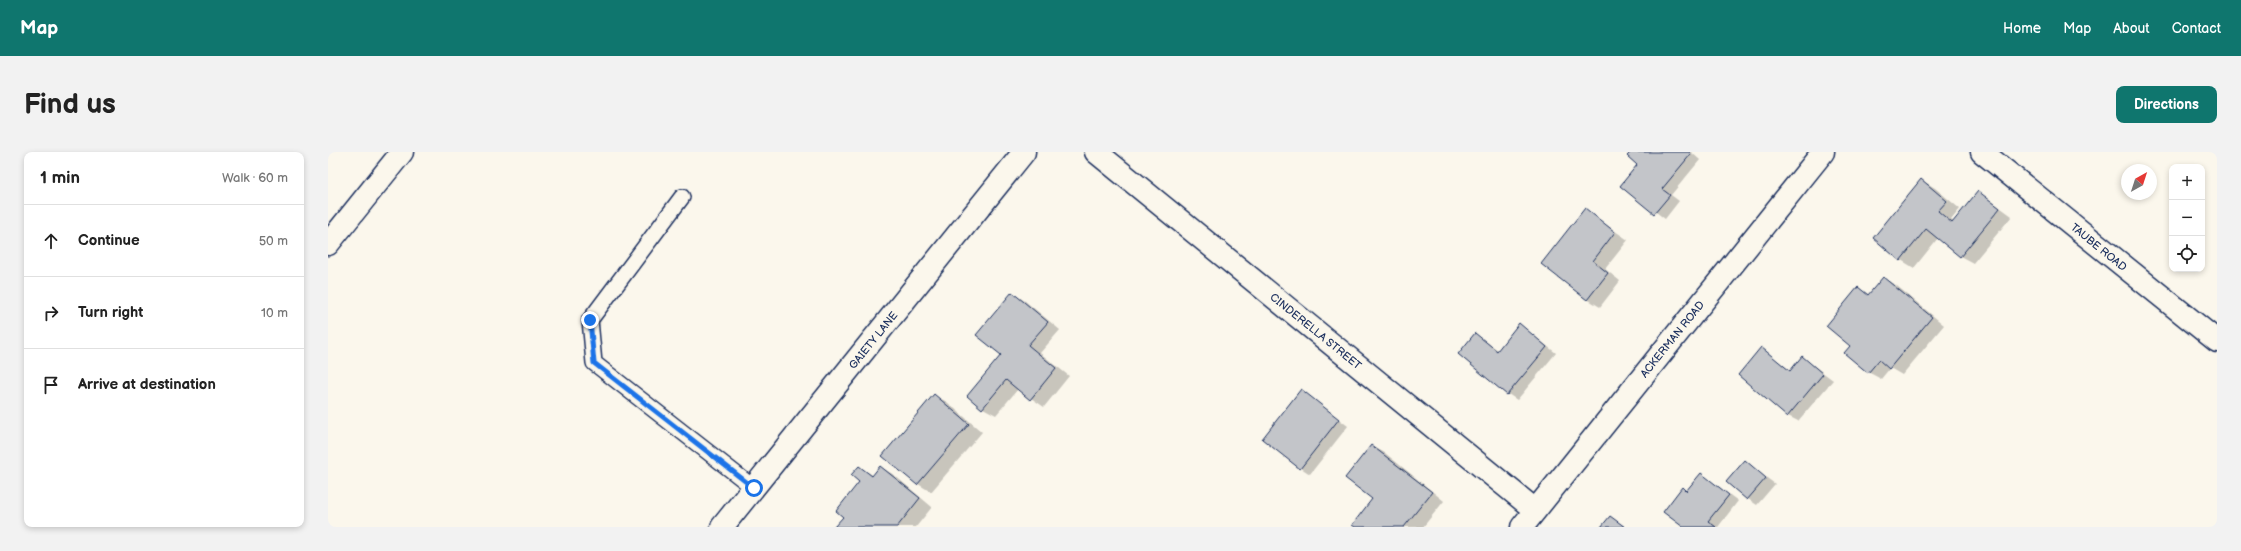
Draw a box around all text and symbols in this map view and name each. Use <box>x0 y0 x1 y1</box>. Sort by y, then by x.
text: Map <box>20 17 58 40</box>
text: Home <box>2003 20 2041 37</box>
text: Map <box>2063 20 2091 37</box>
text: About <box>2113 20 2150 37</box>
text: Contact <box>2172 20 2221 37</box>
button: Directions <box>2116 86 2217 123</box>
text: Find us <box>24 88 116 121</box>
north arrow <box>2121 164 2157 200</box>
map controls <box>2169 164 2205 272</box>
button: + <box>2169 164 2205 200</box>
text: 1 min <box>40 168 80 188</box>
text: Walk · 60 m <box>222 170 288 186</box>
button: − <box>2169 200 2205 236</box>
street label: TAUBE ROAD <box>2068 221 2129 274</box>
icon: ahead <box>40 230 62 252</box>
text: Continue <box>78 231 140 250</box>
text: 50 m <box>259 233 288 249</box>
button: locate <box>2169 236 2205 272</box>
street label: CINDERELLA STREET <box>1267 290 1364 373</box>
street label: ACKERMAN ROAD <box>1638 299 1707 380</box>
icon: right <box>40 302 62 324</box>
text: Turn right <box>78 303 143 322</box>
text: 10 m <box>261 305 288 321</box>
street label: GAIETY LANE <box>846 309 900 372</box>
route end <box>581 311 599 329</box>
icon: arrive <box>40 374 62 396</box>
text: Arrive at destination <box>78 375 216 394</box>
route start <box>745 479 763 497</box>

